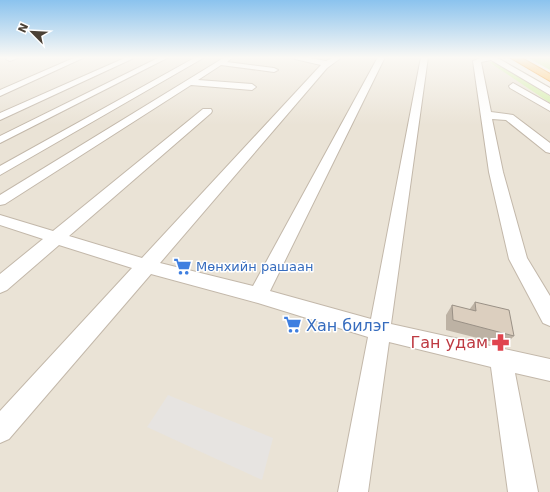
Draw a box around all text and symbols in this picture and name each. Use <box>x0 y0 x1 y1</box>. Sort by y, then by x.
north arrow <box>12 12 52 52</box>
text: N <box>16 21 31 35</box>
supermarket icon: Мөнхийн рашаан <box>173 256 193 276</box>
place label: Мөнхийн рашаан <box>196 259 313 274</box>
supermarket icon: Хан билэг <box>283 315 303 335</box>
place label: Хан билэг <box>306 316 390 335</box>
pharmacy icon: Ган удам <box>491 332 511 352</box>
place label: Ган удам <box>410 333 488 352</box>

